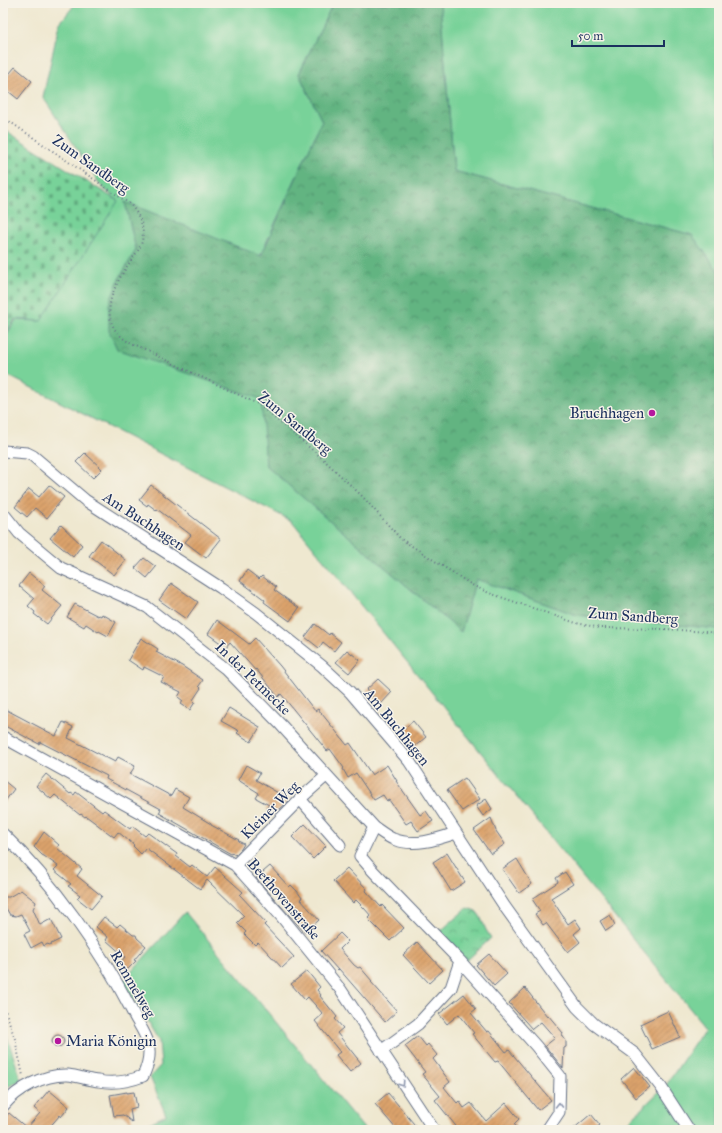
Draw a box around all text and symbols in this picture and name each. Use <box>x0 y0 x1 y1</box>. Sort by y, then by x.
scale bar <box>572 22 664 48</box>
text: 50 m <box>578 29 603 43</box>
street label: Zum Sandberg <box>49 131 134 198</box>
street label: Zum Sandberg <box>254 388 336 459</box>
place label: Bruchhagen <box>570 404 644 422</box>
marker: Bruchhagen <box>647 408 657 418</box>
street label: Am Buchhagen <box>99 487 189 554</box>
street label: Zum Sandberg <box>588 604 679 628</box>
street label: In der Petmecke <box>211 637 295 719</box>
street label: Am Buchhagen <box>360 684 434 769</box>
street label: Kleiner Weg <box>237 776 304 843</box>
street label: Beethovenstraße <box>244 855 324 943</box>
street label: Remmelweg <box>106 947 160 1022</box>
place label: Maria Königin <box>66 1032 157 1050</box>
marker: Maria Königin <box>53 1036 63 1046</box>
one-way arrow <box>397 1079 404 1086</box>
one-way arrow <box>555 1102 563 1108</box>

